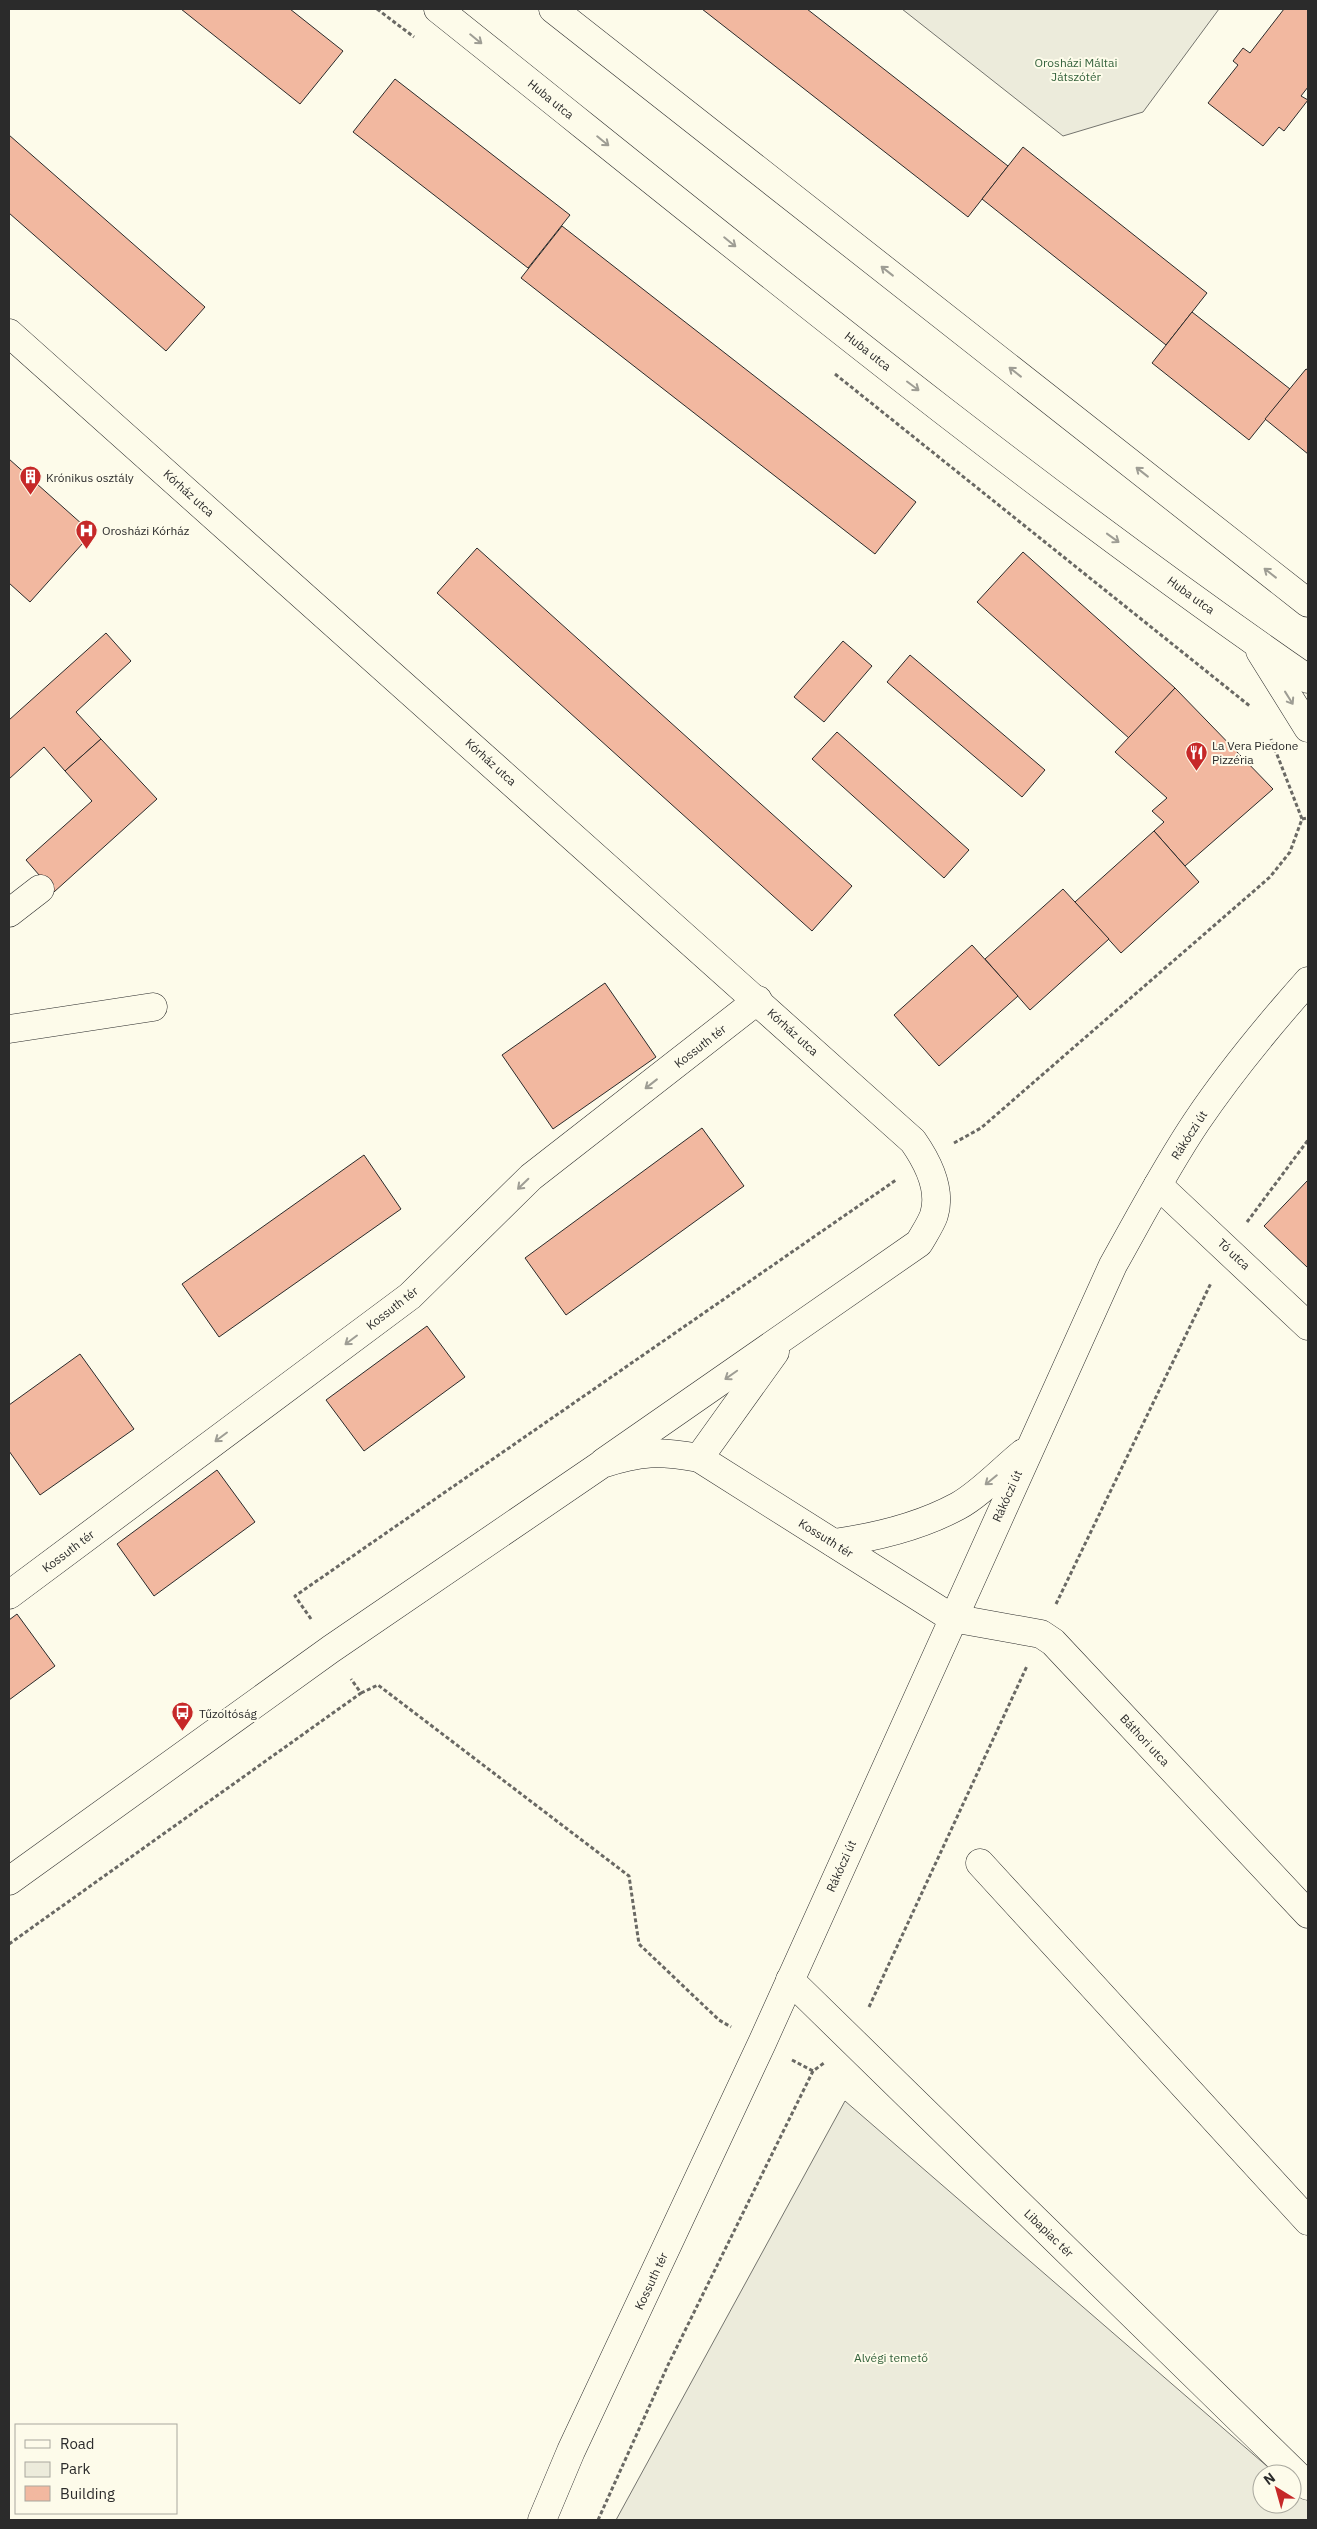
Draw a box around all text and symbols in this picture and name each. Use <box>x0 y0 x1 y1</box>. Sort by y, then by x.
one-way arrow <box>469 34 482 45</box>
park label: Orosházi Máltai Játszótér <box>1034 55 1118 84</box>
street label: Huba utca <box>525 76 578 122</box>
one-way arrow <box>596 135 609 146</box>
one-way arrow <box>723 237 737 247</box>
one-way arrow <box>881 266 894 277</box>
street label: Huba utca <box>842 328 895 374</box>
one-way arrow <box>1008 366 1021 377</box>
one-way arrow <box>906 380 919 391</box>
building icon: Krónikus osztály <box>18 465 42 496</box>
street label: Kórház utca <box>160 466 218 520</box>
one-way arrow <box>1136 467 1149 478</box>
place label: Krónikus osztály <box>46 470 134 485</box>
hospital icon: Orosházi Kórház <box>74 518 98 549</box>
place label: Orosházi Kórház <box>102 523 190 538</box>
one-way arrow <box>1105 532 1119 543</box>
one-way arrow <box>1264 567 1277 578</box>
street label: Huba utca <box>1164 573 1218 618</box>
one-way arrow <box>1285 690 1295 704</box>
street label: Kórház utca <box>462 735 520 789</box>
place label: La Vera Piedone Pizzéria <box>1212 738 1299 767</box>
restaurant icon: La Vera Piedone Pizzéria <box>1184 740 1208 771</box>
street label: Kórház utca <box>764 1005 822 1059</box>
street label: Kossuth tér <box>671 1021 729 1071</box>
one-way arrow <box>645 1078 658 1089</box>
street label: Rákóczi út <box>1168 1108 1210 1162</box>
one-way arrow <box>517 1178 529 1191</box>
street label: Tó utca <box>1215 1235 1254 1273</box>
street label: Kossuth tér <box>363 1283 421 1333</box>
one-way arrow <box>344 1335 358 1345</box>
one-way arrow <box>725 1370 739 1380</box>
one-way arrow <box>214 1432 228 1442</box>
street label: Rákóczi út <box>989 1468 1025 1524</box>
one-way arrow <box>984 1474 997 1485</box>
street label: Kossuth tér <box>796 1515 857 1561</box>
street label: Kossuth tér <box>39 1526 98 1575</box>
bus stop icon: Tűzoltóság <box>171 1701 195 1732</box>
place label: Tűzoltóság <box>199 1706 258 1721</box>
street label: Báthori utca <box>1117 1711 1173 1770</box>
street label: Rákóczi út <box>823 1838 859 1894</box>
street label: Libapiac tér <box>1021 2206 1077 2261</box>
street label: Kossuth tér <box>631 2249 671 2312</box>
park label: Alvégi temető <box>854 2350 928 2365</box>
legend <box>15 2424 178 2514</box>
text: Road <box>60 2434 95 2453</box>
text: Park <box>60 2459 90 2478</box>
north arrow <box>1252 2464 1302 2514</box>
text: N <box>1260 2468 1279 2489</box>
text: Building <box>60 2484 115 2503</box>

